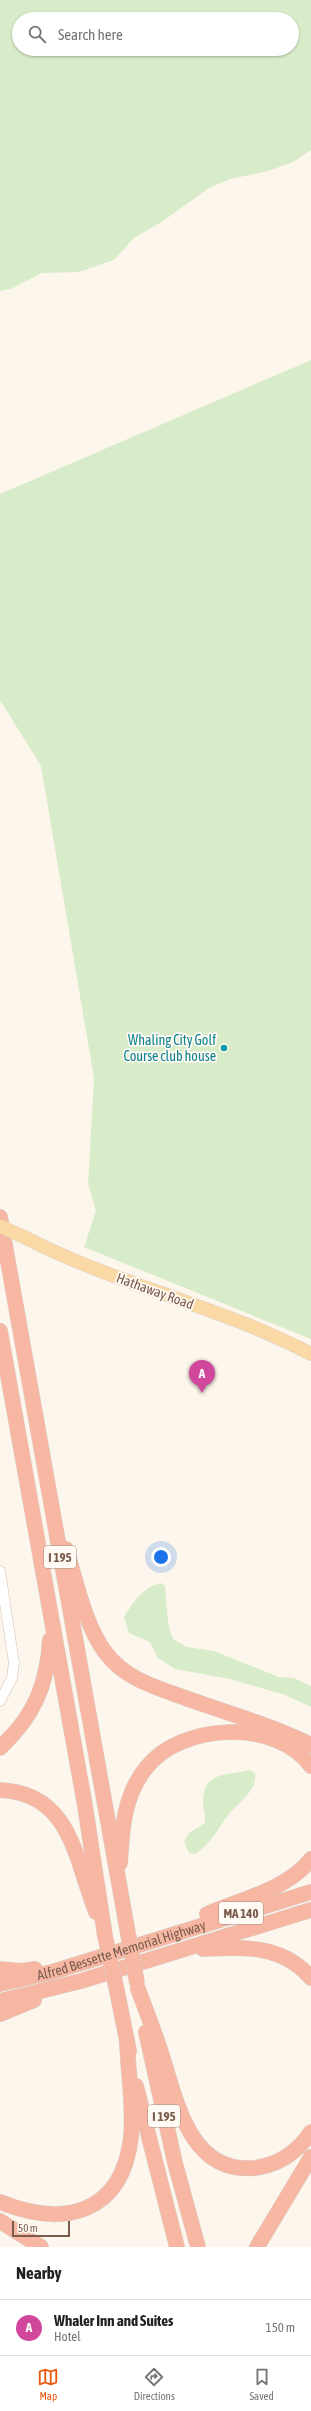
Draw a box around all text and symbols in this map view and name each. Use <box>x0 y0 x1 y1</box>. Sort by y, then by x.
search box <box>12 12 299 56</box>
icon: search <box>26 23 48 45</box>
text: Search here <box>58 26 123 43</box>
place label: Whaling City Golf Course club house <box>123 1032 216 1064</box>
marker: Whaling City Golf Course club house <box>219 1043 229 1053</box>
street label: Hathaway Road <box>114 1270 196 1312</box>
pin: A <box>189 1360 215 1393</box>
road number: I 195 <box>44 1546 76 1568</box>
your location <box>151 1547 171 1567</box>
road number: MA 140 <box>219 1902 263 1924</box>
street label: Alfred Bessette Memorial Highway <box>35 1917 208 1983</box>
road number: I 195 <box>148 2105 180 2127</box>
scale bar <box>12 2219 70 2238</box>
text: 50 m <box>18 2222 38 2234</box>
text: Nearby <box>16 2263 62 2283</box>
text: Whaler Inn and Suites <box>54 2312 173 2329</box>
text: A <box>26 2320 32 2335</box>
text: 150 m <box>266 2320 295 2335</box>
text: Hotel <box>54 2329 81 2344</box>
tab: Map <box>37 2366 59 2402</box>
tab: Directions <box>134 2366 175 2402</box>
tab: Saved <box>249 2366 274 2402</box>

